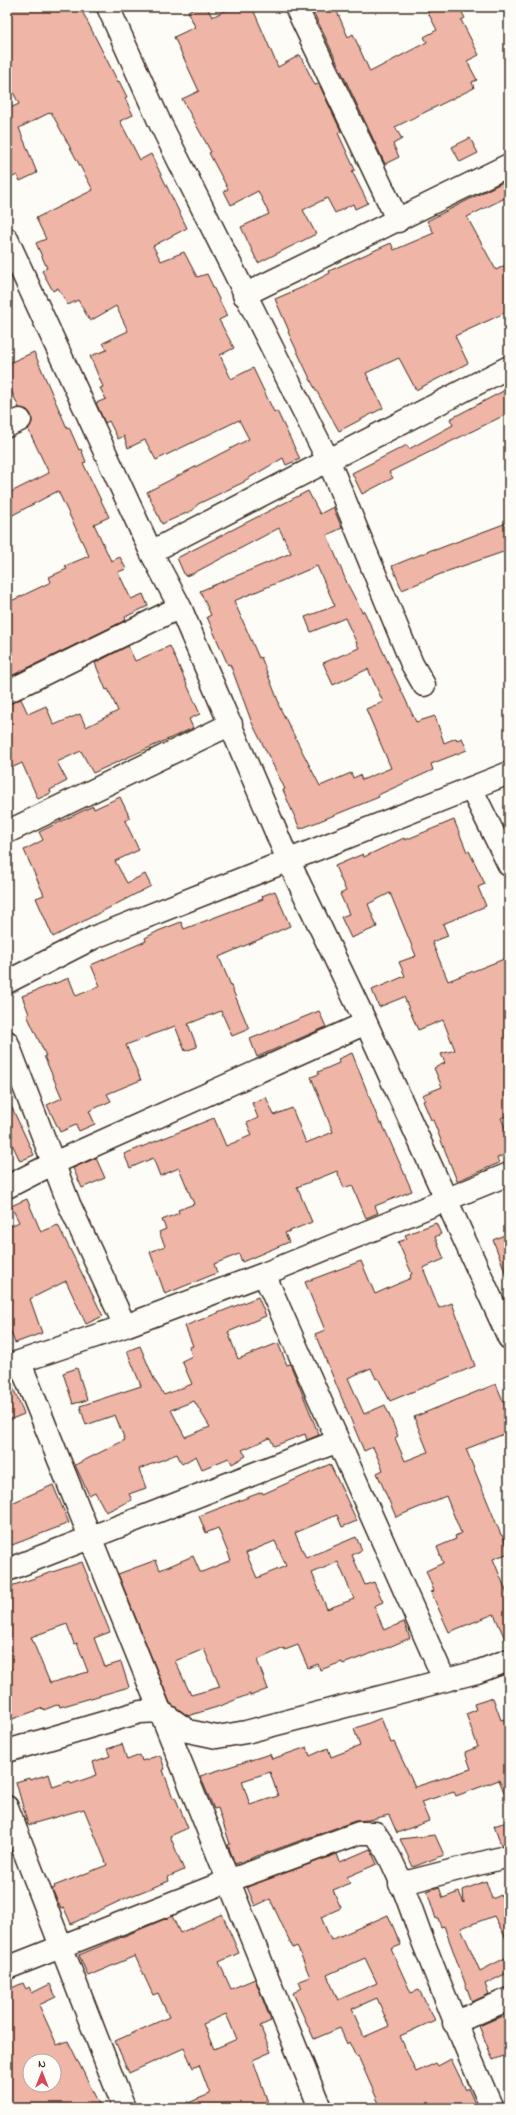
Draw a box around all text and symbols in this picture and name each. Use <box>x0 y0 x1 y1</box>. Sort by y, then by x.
north arrow <box>22 2053 62 2093</box>
text: N <box>38 2056 46 2072</box>

